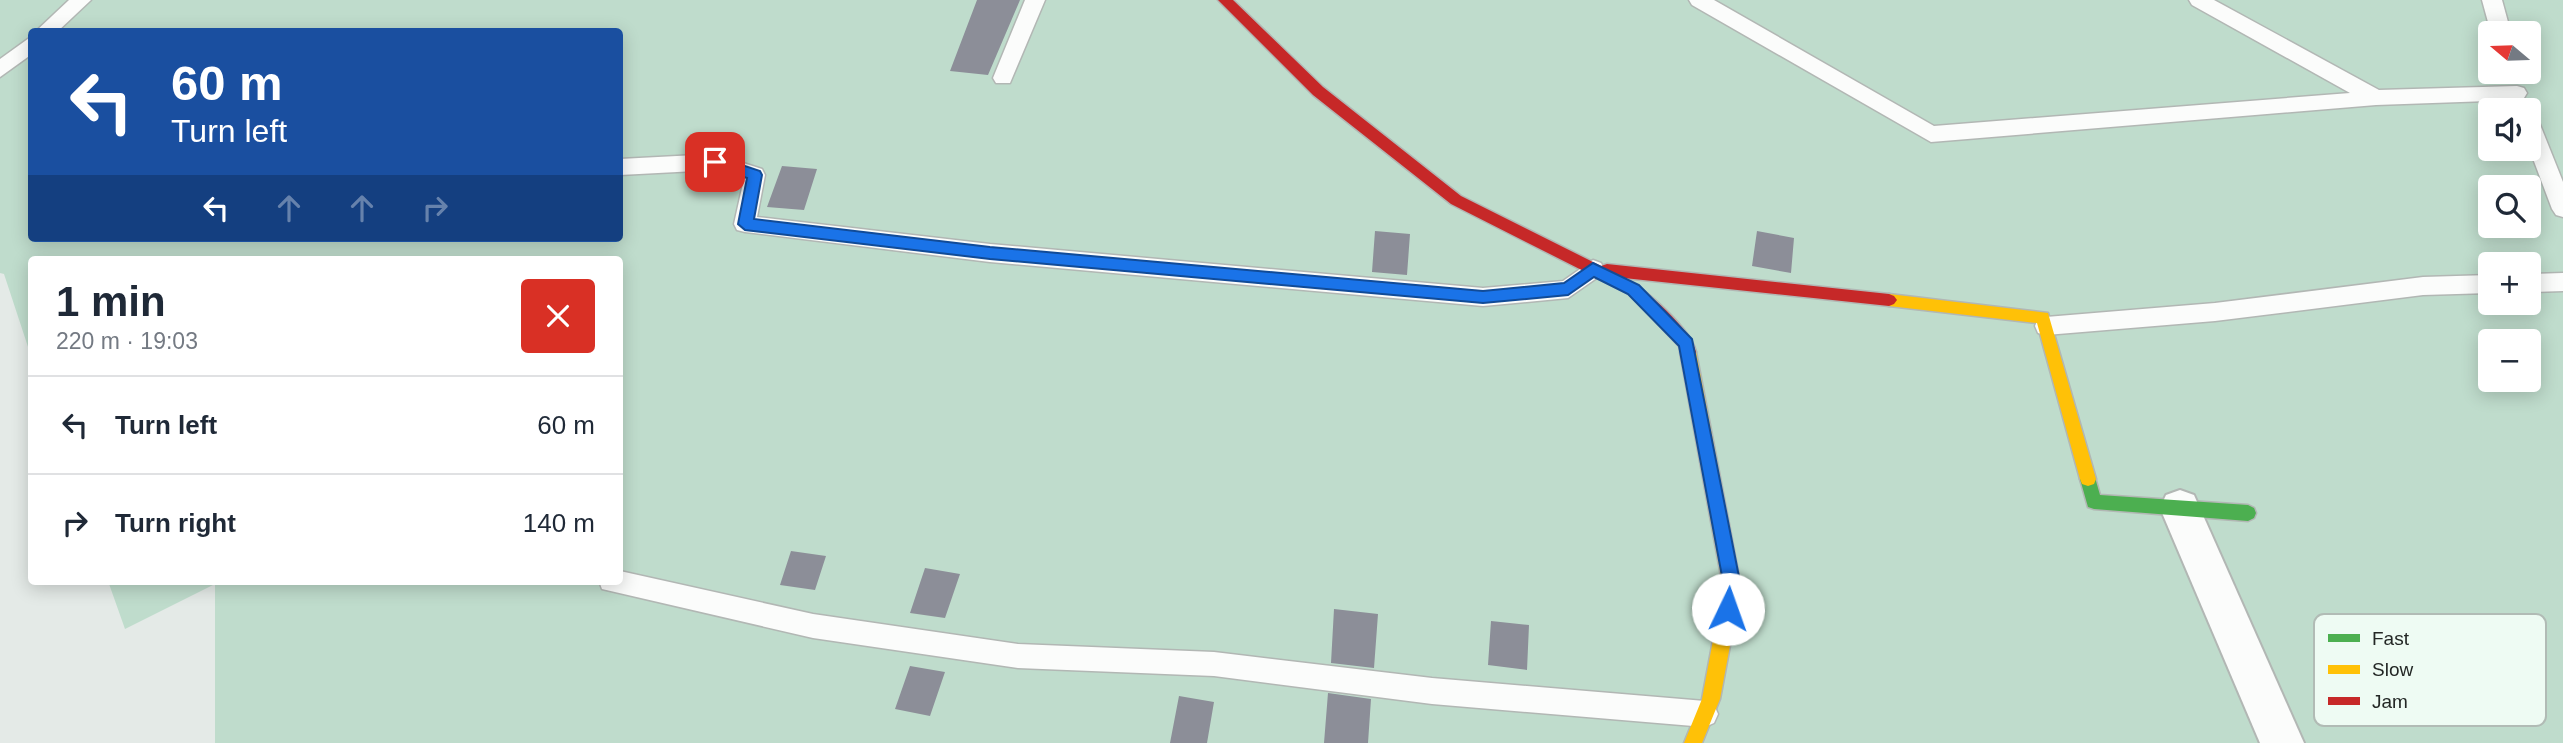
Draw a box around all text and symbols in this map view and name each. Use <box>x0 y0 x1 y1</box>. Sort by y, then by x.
north arrow <box>2478 21 2541 84</box>
map controls <box>2478 21 2541 392</box>
icon: left <box>56 56 147 147</box>
text: 60 m <box>171 56 283 110</box>
button: sound <box>2478 98 2541 161</box>
text: Turn left <box>171 113 287 149</box>
pin <box>685 132 745 192</box>
icon: arrive <box>696 143 734 181</box>
button: search <box>2478 175 2541 238</box>
icon: left <box>197 189 235 227</box>
icon: ahead <box>270 189 308 227</box>
icon: ahead <box>343 189 381 227</box>
icon: right <box>416 189 454 227</box>
button: + <box>2478 252 2541 315</box>
text: 1 min <box>56 278 166 325</box>
button: close <box>521 279 595 353</box>
text: 220 m · 19:03 <box>56 328 198 354</box>
button: − <box>2478 329 2541 392</box>
icon: left <box>56 406 94 444</box>
text: Turn left <box>115 410 217 440</box>
text: 60 m <box>537 410 595 440</box>
icon: right <box>56 504 94 542</box>
text: Turn right <box>115 508 236 538</box>
text: 140 m <box>523 508 595 538</box>
position arrow <box>1691 572 1765 646</box>
legend <box>2314 614 2546 726</box>
text: Fast <box>2372 628 2410 649</box>
text: Slow <box>2372 659 2413 680</box>
text: Jam <box>2372 691 2408 712</box>

